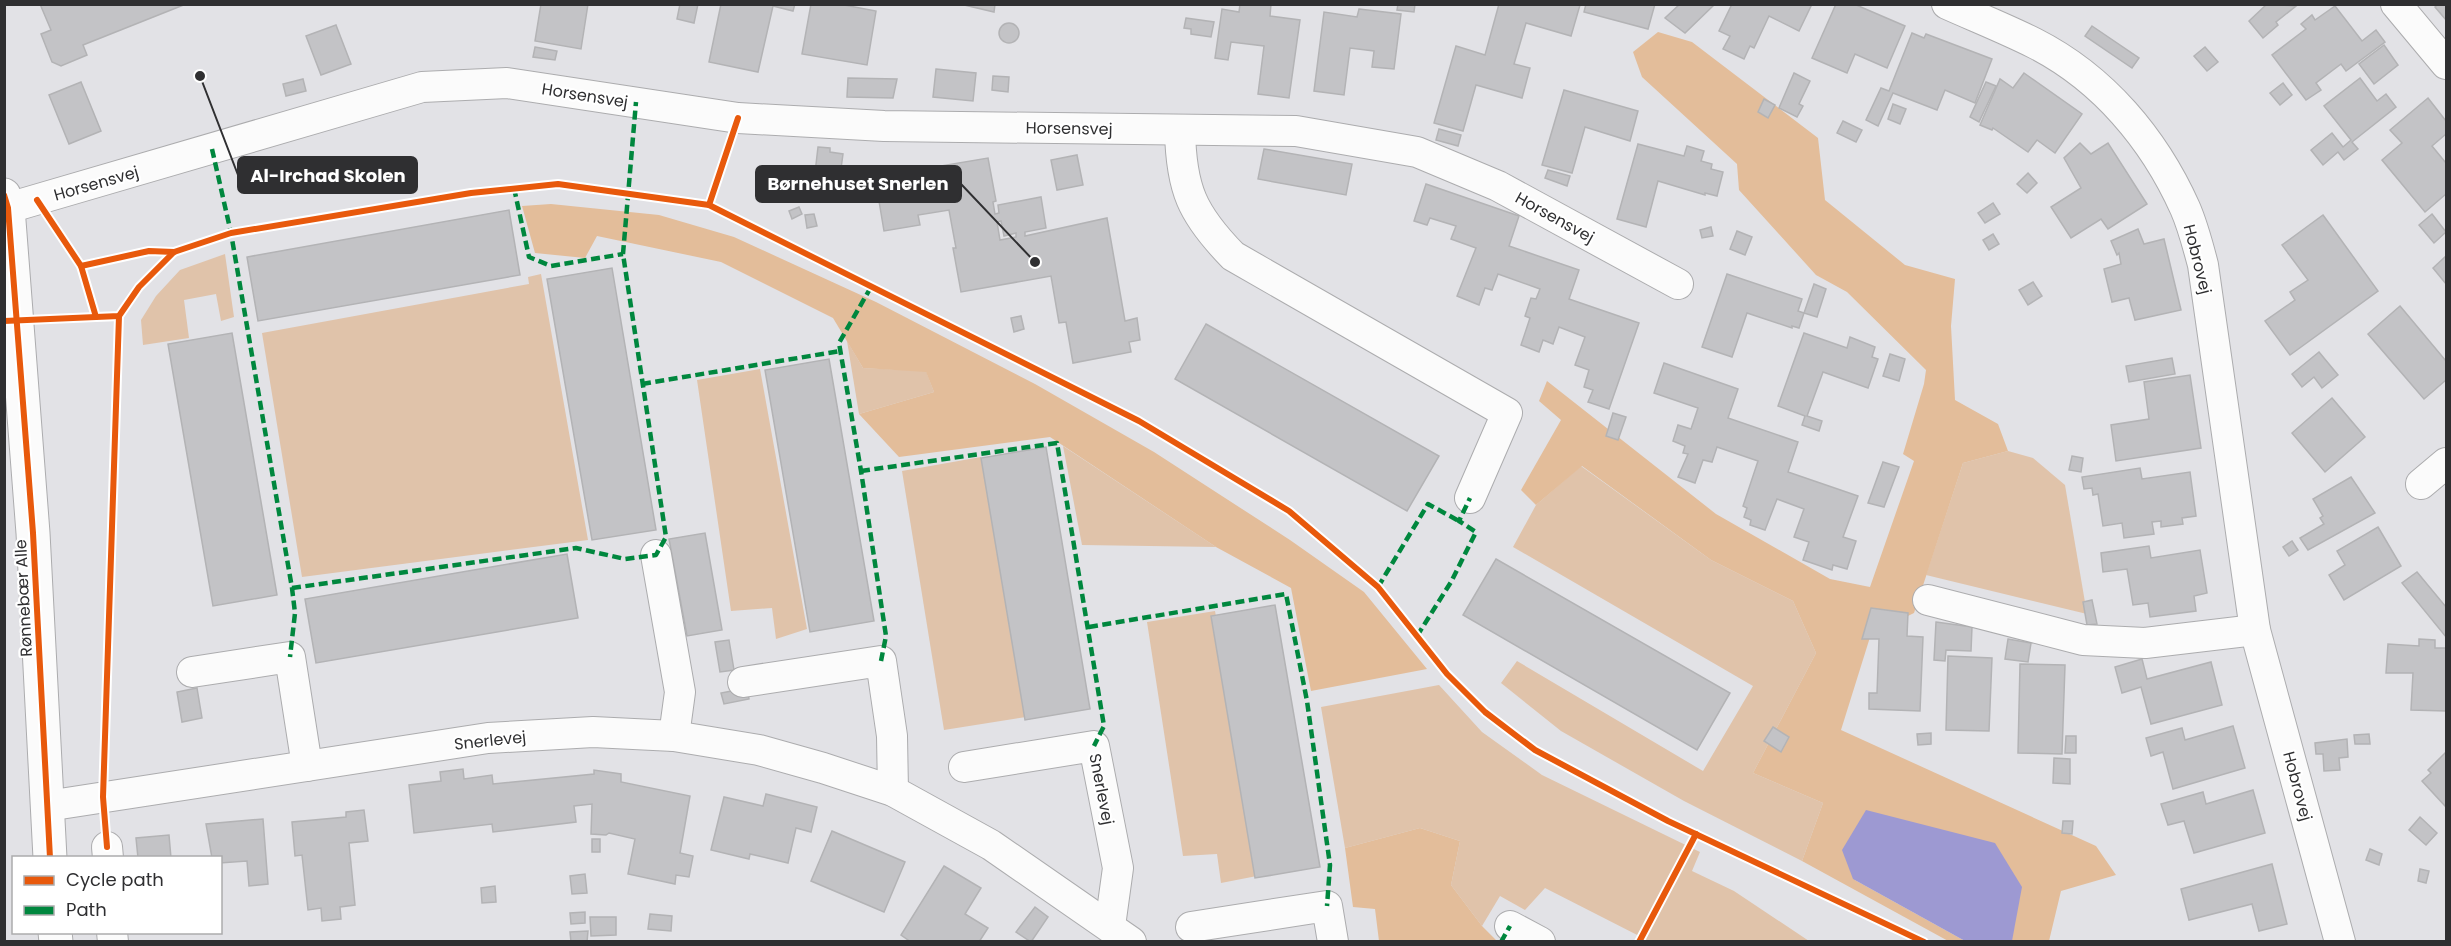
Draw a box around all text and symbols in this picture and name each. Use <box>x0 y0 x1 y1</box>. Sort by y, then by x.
street label: Horsensvej <box>540 77 630 114</box>
street label: Horsensvej <box>1025 116 1113 141</box>
callout: Al-Irchad Skolen <box>238 157 417 193</box>
street label: Horsensvej <box>51 160 141 207</box>
text: Al-Irchad Skolen <box>250 163 406 188</box>
callout: Børnehuset Snerlen <box>756 166 961 202</box>
text: Børnehuset Snerlen <box>767 171 949 196</box>
street label: Horsensvej <box>1511 186 1598 249</box>
street label: Hobrovej <box>2178 222 2217 296</box>
street label: Rønnebær Alle <box>9 539 38 657</box>
street label: Snerlevej <box>453 725 527 756</box>
street label: Hobrovej <box>2277 749 2318 823</box>
street label: Snerlevej <box>1083 751 1120 827</box>
legend <box>12 856 222 934</box>
text: Cycle path <box>66 867 164 892</box>
text: Path <box>66 897 107 922</box>

